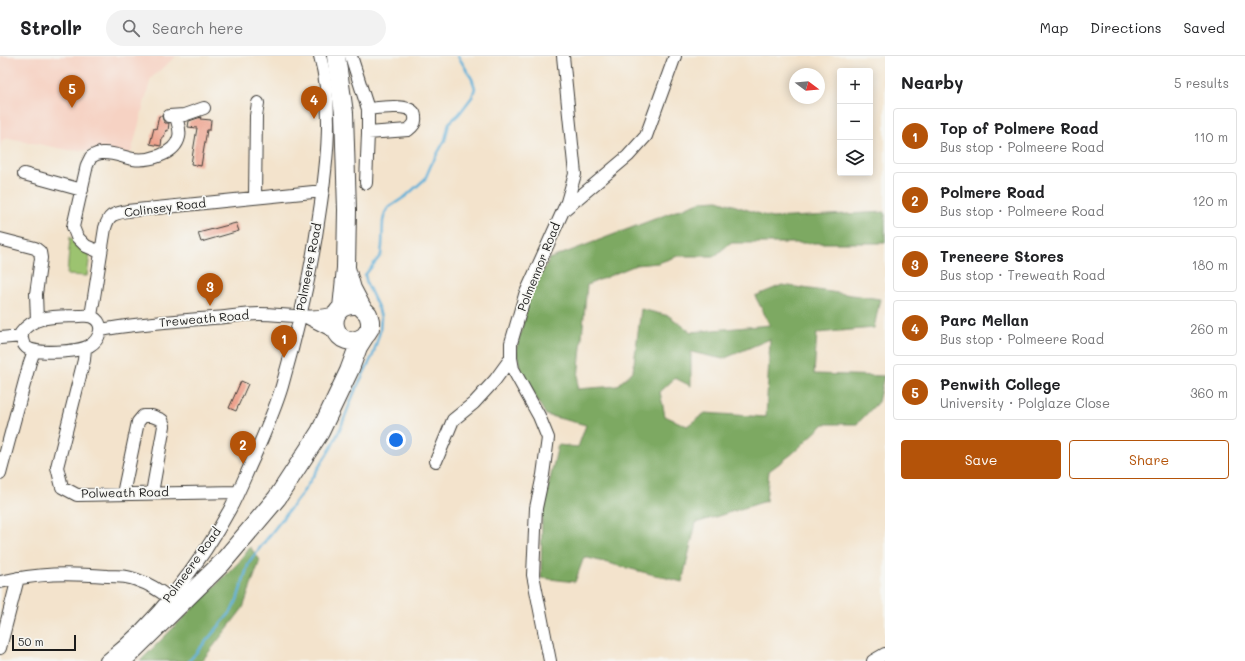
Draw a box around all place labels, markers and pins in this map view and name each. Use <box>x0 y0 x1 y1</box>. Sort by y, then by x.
pin: 5 <box>59 75 85 108</box>
pin: 4 <box>301 86 327 119</box>
pin: 3 <box>197 273 223 306</box>
pin: 1 <box>271 325 297 358</box>
pin: 2 <box>230 431 256 464</box>

